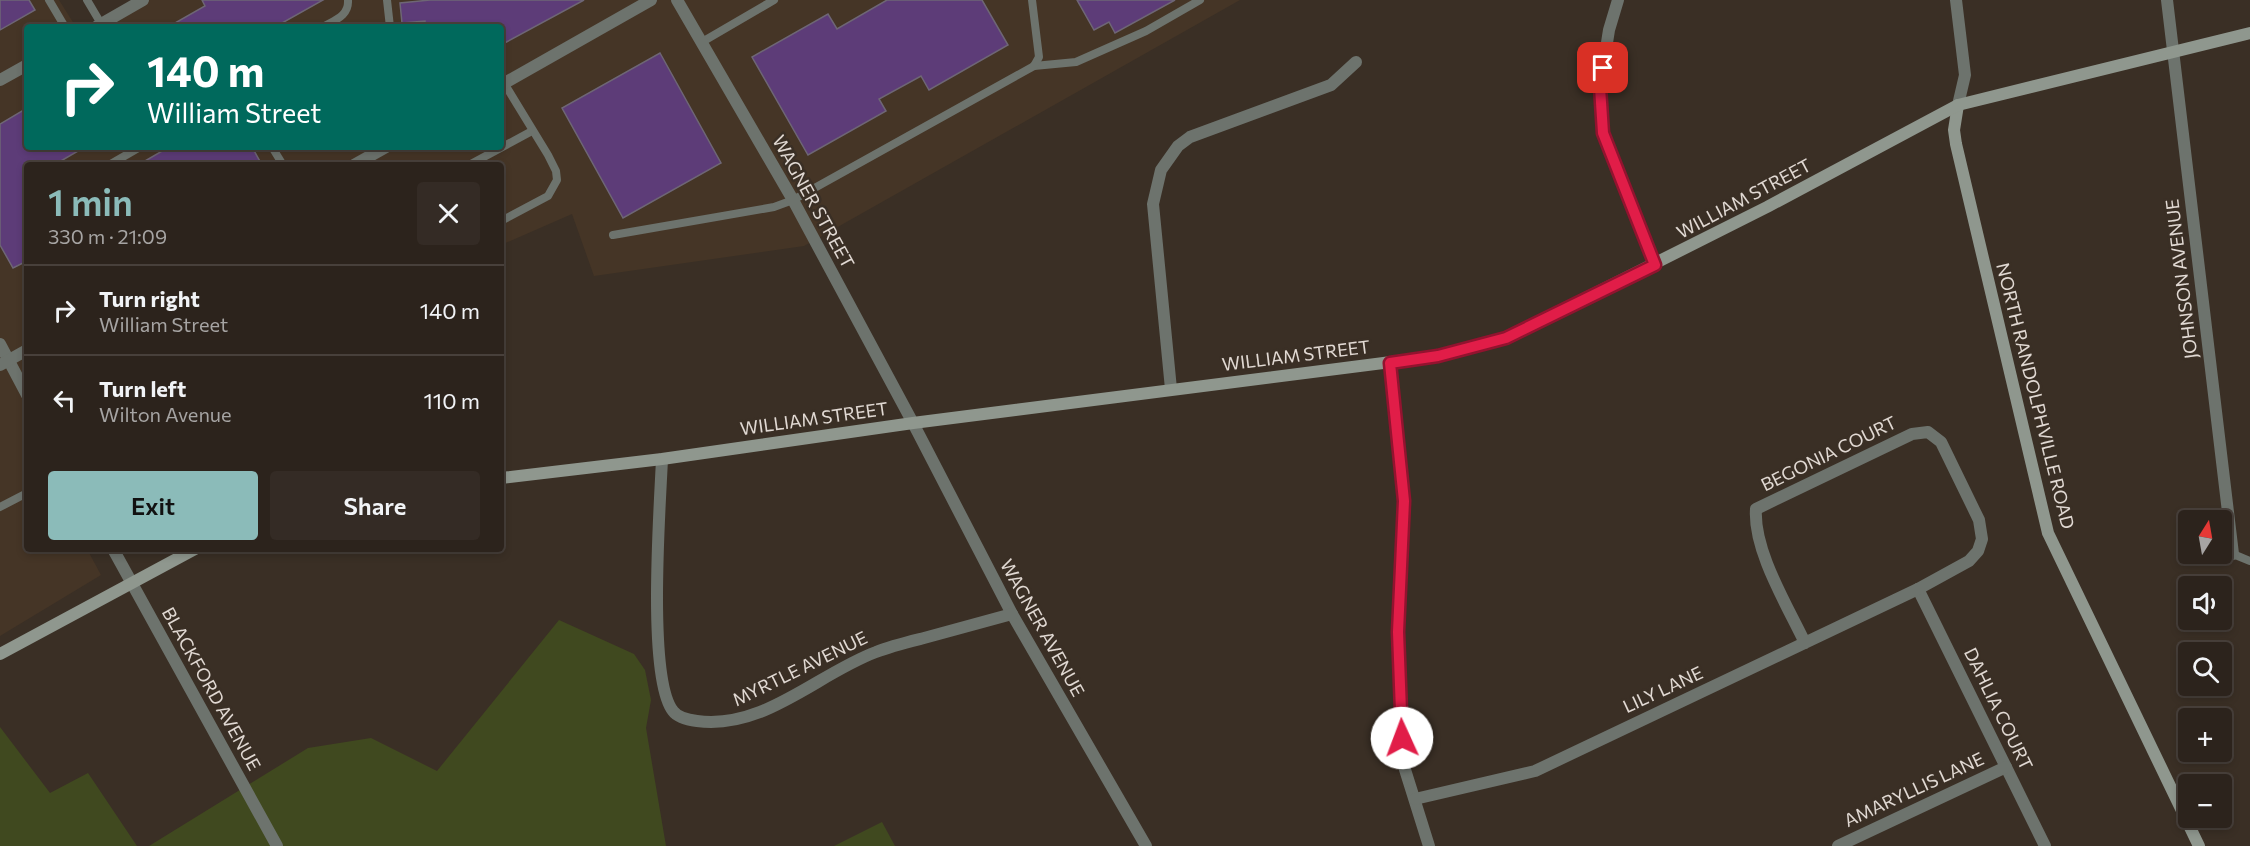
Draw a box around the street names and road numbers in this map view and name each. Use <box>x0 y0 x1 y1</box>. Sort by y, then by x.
street label: WAGNER STREET <box>768 131 860 272</box>
street label: WILLIAM STREET <box>1673 153 1814 243</box>
street label: JOHNSON AVENUE <box>2160 198 2202 360</box>
street label: NORTH RANDOLPHVILLE ROAD <box>1992 260 2080 531</box>
street label: WILLIAM STREET <box>1221 335 1371 375</box>
street label: WILLIAM STREET <box>739 397 889 439</box>
street label: BEGONIA COURT <box>1757 411 1900 495</box>
street label: WAGNER AVENUE <box>996 555 1090 700</box>
street label: BLACKFORD AVENUE <box>158 603 266 774</box>
street label: MYRTLE AVENUE <box>729 626 871 710</box>
street label: DAHLIA COURT <box>1960 644 2038 773</box>
street label: LILY LANE <box>1619 661 1706 717</box>
street label: AMARYLLIS LANE <box>1840 747 1987 831</box>

